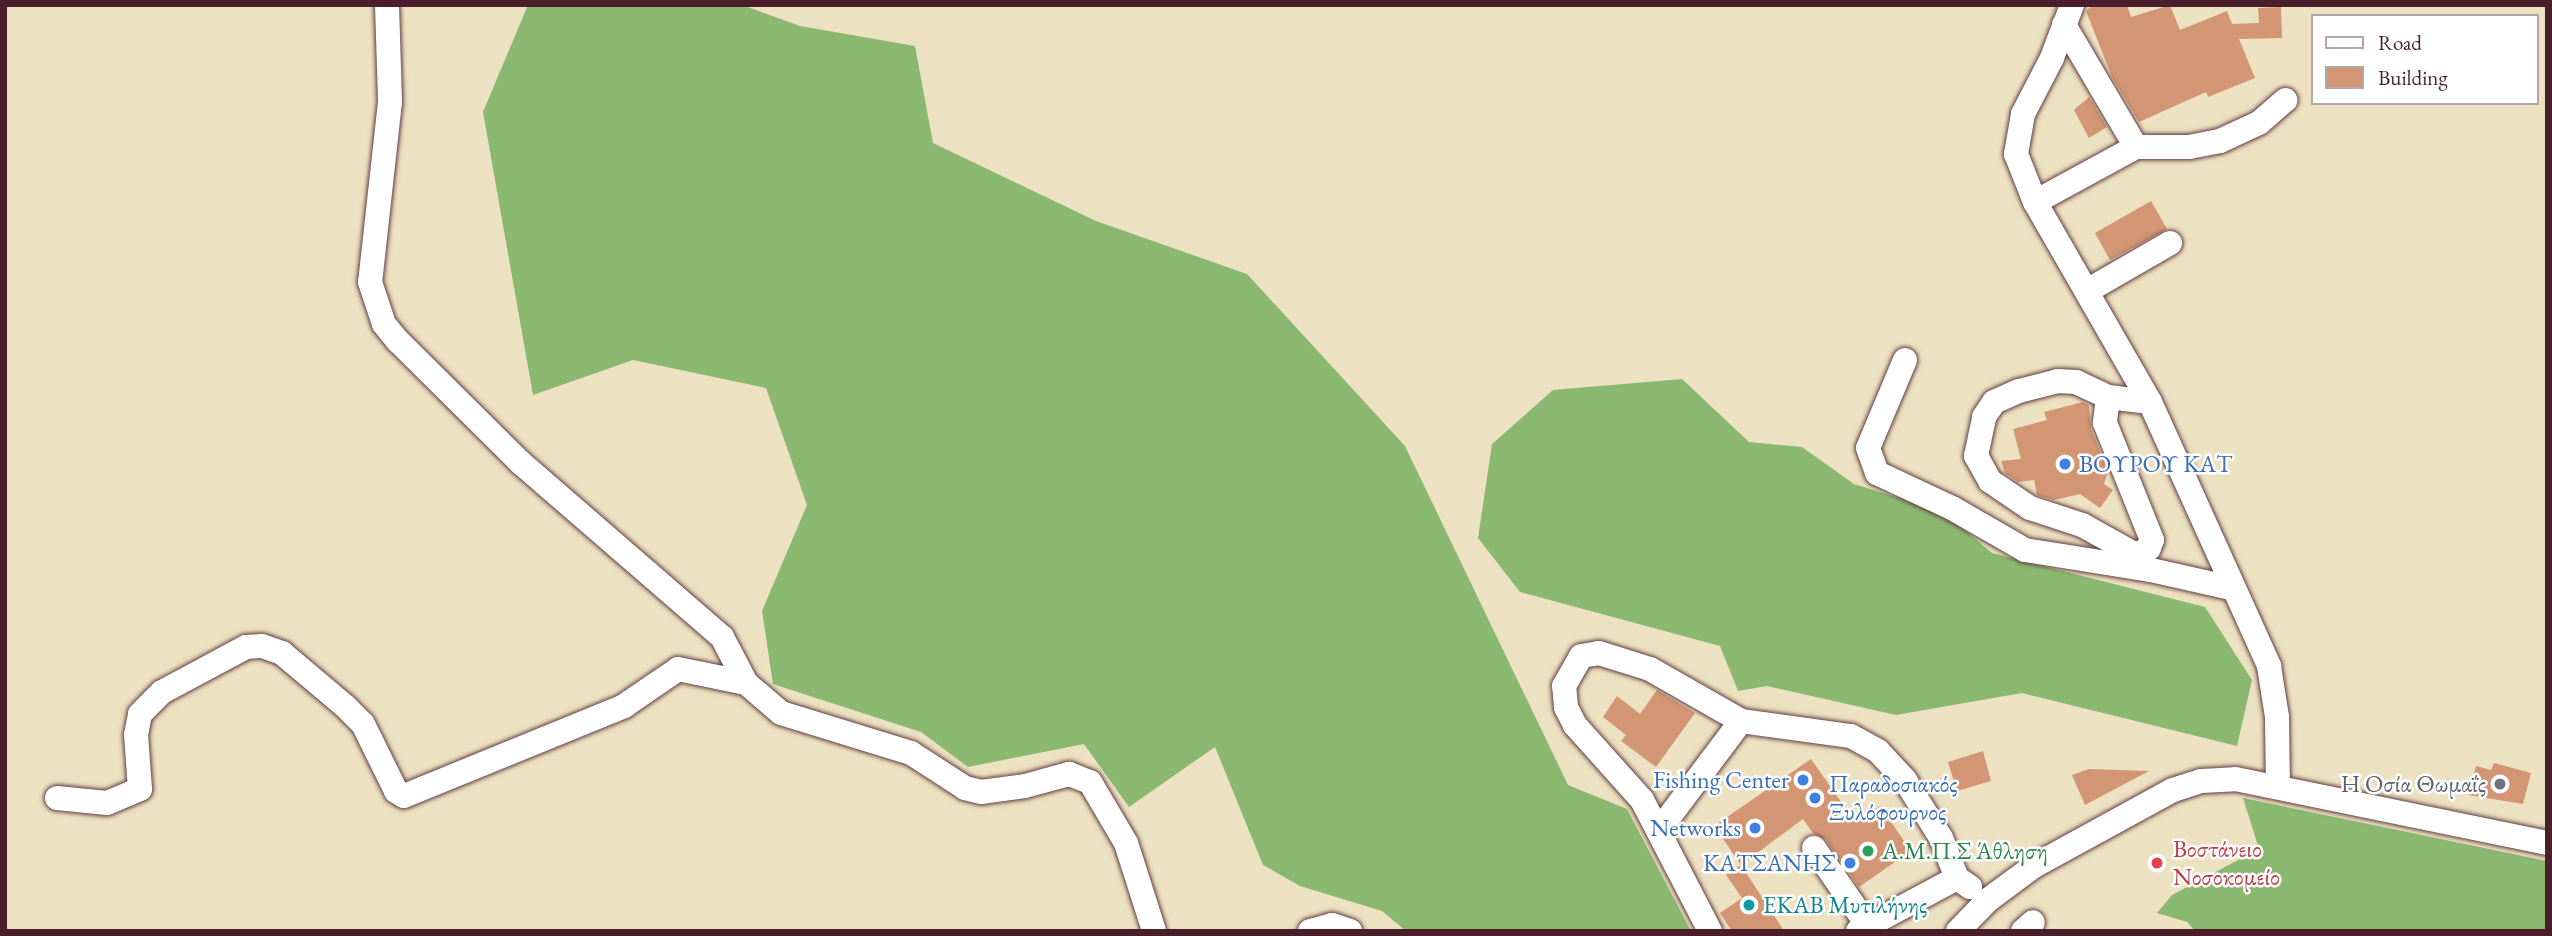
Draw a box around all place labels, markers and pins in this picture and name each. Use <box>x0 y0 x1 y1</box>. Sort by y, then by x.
place label: ΒΟΥΡΟΥ ΚΑΤ <box>2079 450 2232 478</box>
marker: ΒΟΥΡΟΥ ΚΑΤ <box>2057 456 2073 472</box>
place label: Fishing Center <box>1653 766 1789 794</box>
place label: Παραδοσιακός Ξυλόφουρνος <box>1829 770 1958 826</box>
place label: Η Οσία Θωμαΐς <box>2341 770 2486 798</box>
marker: Fishing Center <box>1795 772 1811 788</box>
marker: Η Οσία Θωμαΐς <box>2492 776 2508 792</box>
marker: Παραδοσιακός Ξυλόφουρνος <box>1807 790 1823 806</box>
place label: Networks <box>1650 814 1741 842</box>
marker: Networks <box>1747 820 1763 836</box>
place label: Βοστάνειο Νοσοκομείο <box>2173 835 2280 891</box>
place label: Α.Μ.Π.Σ Άθληση <box>1882 837 2048 865</box>
marker: Α.Μ.Π.Σ Άθληση <box>1860 843 1876 859</box>
place label: ΚΑΤΣΑΝΗΣ <box>1703 849 1836 877</box>
marker: Βοστάνειο Νοσοκομείο <box>2147 853 2167 873</box>
marker: ΚΑΤΣΑΝΗΣ <box>1842 855 1858 871</box>
place label: ΕΚΑΒ Μυτιλήνης <box>1763 891 1927 919</box>
marker: ΕΚΑΒ Μυτιλήνης <box>1741 897 1757 913</box>

